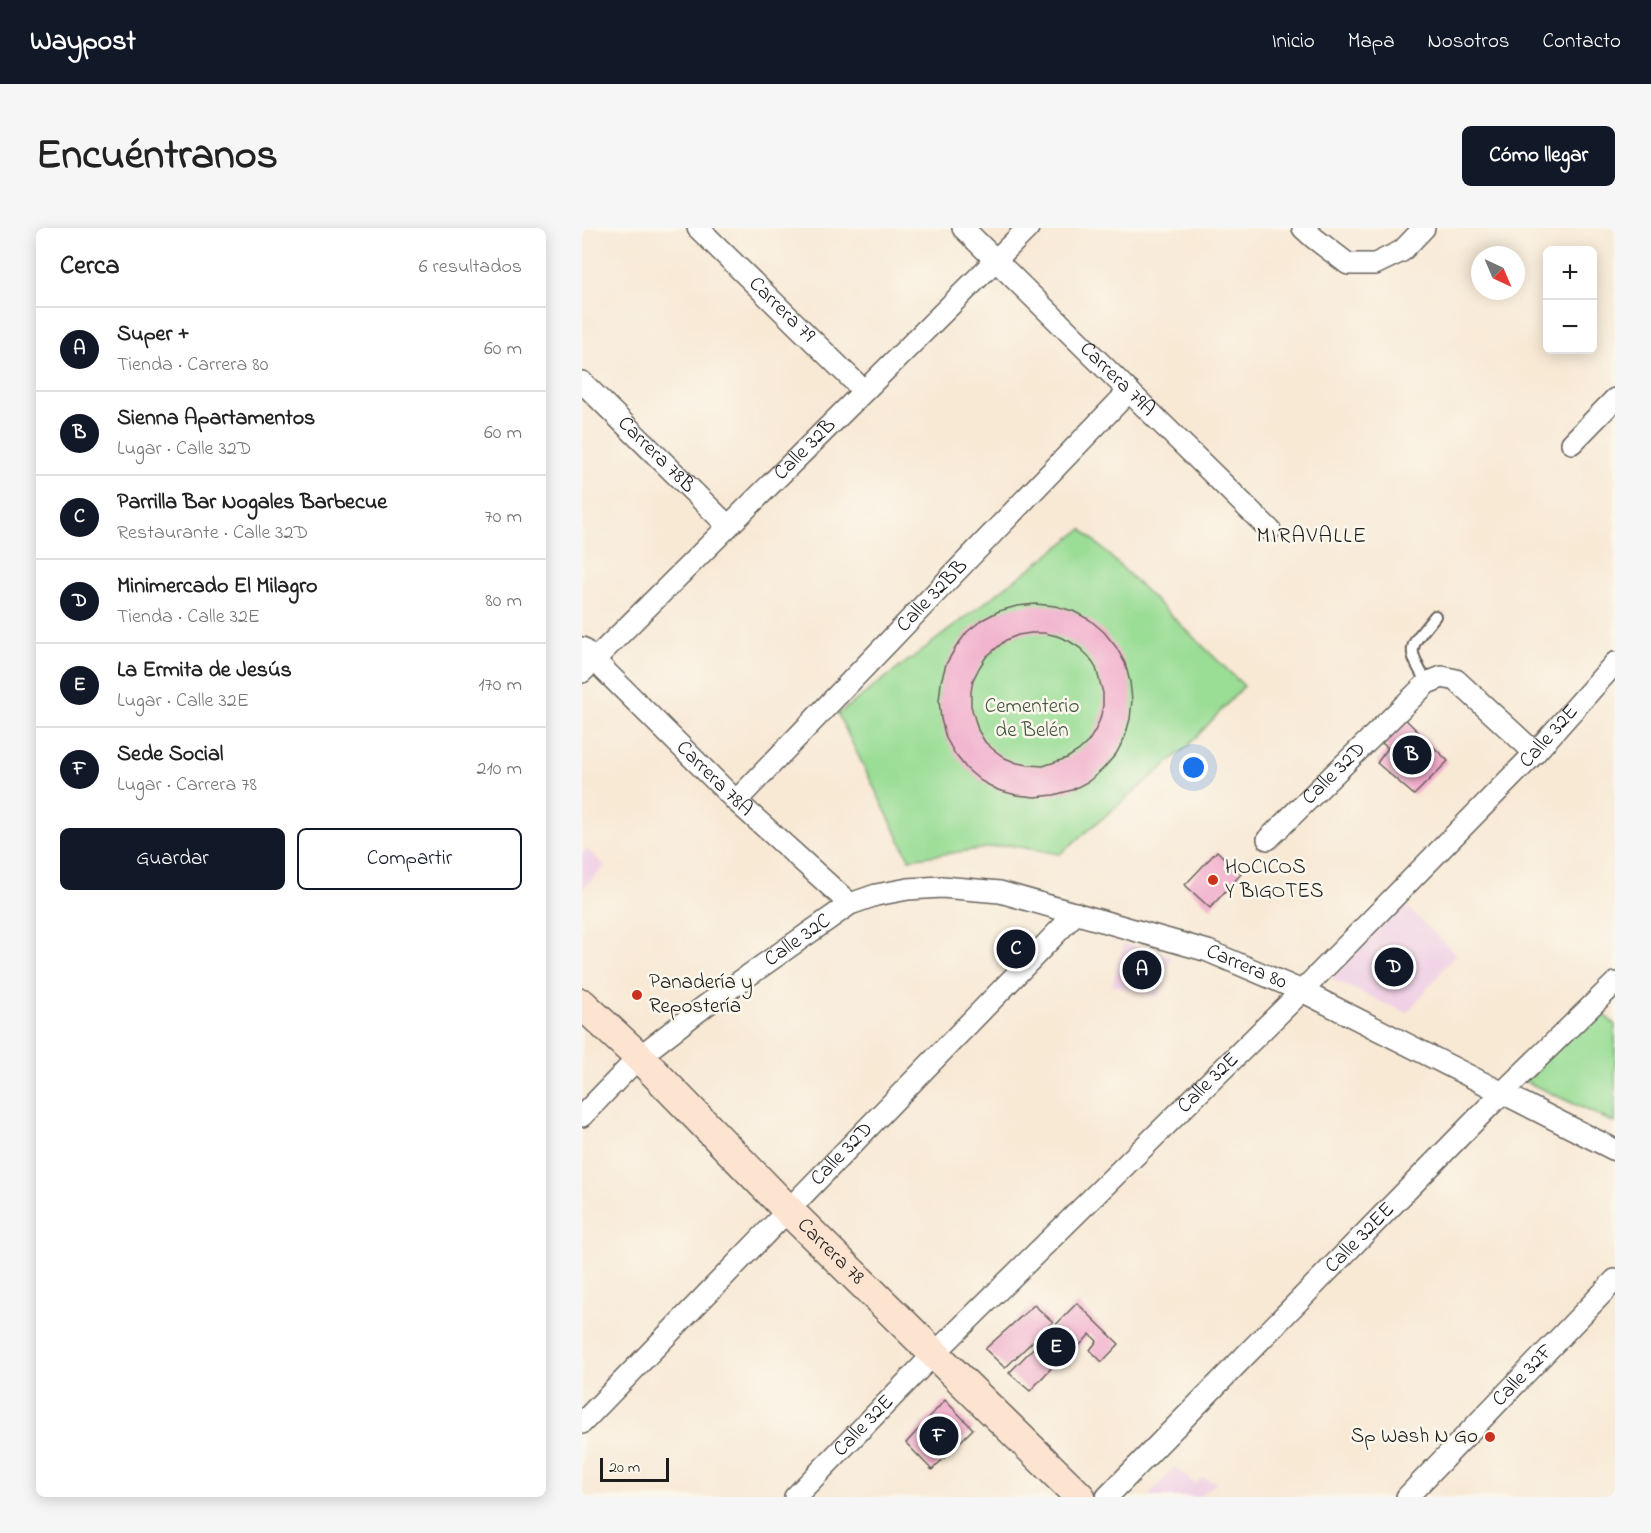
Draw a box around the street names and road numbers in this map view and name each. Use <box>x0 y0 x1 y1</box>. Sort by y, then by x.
street label: Carrera 79 <box>741 270 822 350</box>
street label: Carrera 79A <box>1072 335 1162 424</box>
street label: Carrera 78B <box>610 410 702 501</box>
street label: Calle 32B <box>767 412 843 488</box>
street label: Calle 32BB <box>890 552 975 640</box>
street label: Calle 32E <box>1513 698 1586 775</box>
street label: Carrera 78A <box>669 734 759 824</box>
street label: Calle 32D <box>1296 735 1373 812</box>
street label: Calle 32C <box>758 907 837 975</box>
street label: Carrera 80 <box>1201 937 1292 998</box>
street label: Calle 32E <box>1171 1046 1246 1121</box>
street label: Calle 32D <box>804 1115 881 1193</box>
street label: Calle 32EE <box>1318 1196 1402 1281</box>
street label: Carrera 78 <box>790 1211 871 1292</box>
street label: Calle 32F <box>1486 1337 1561 1414</box>
street label: Calle 32E <box>827 1388 901 1464</box>

